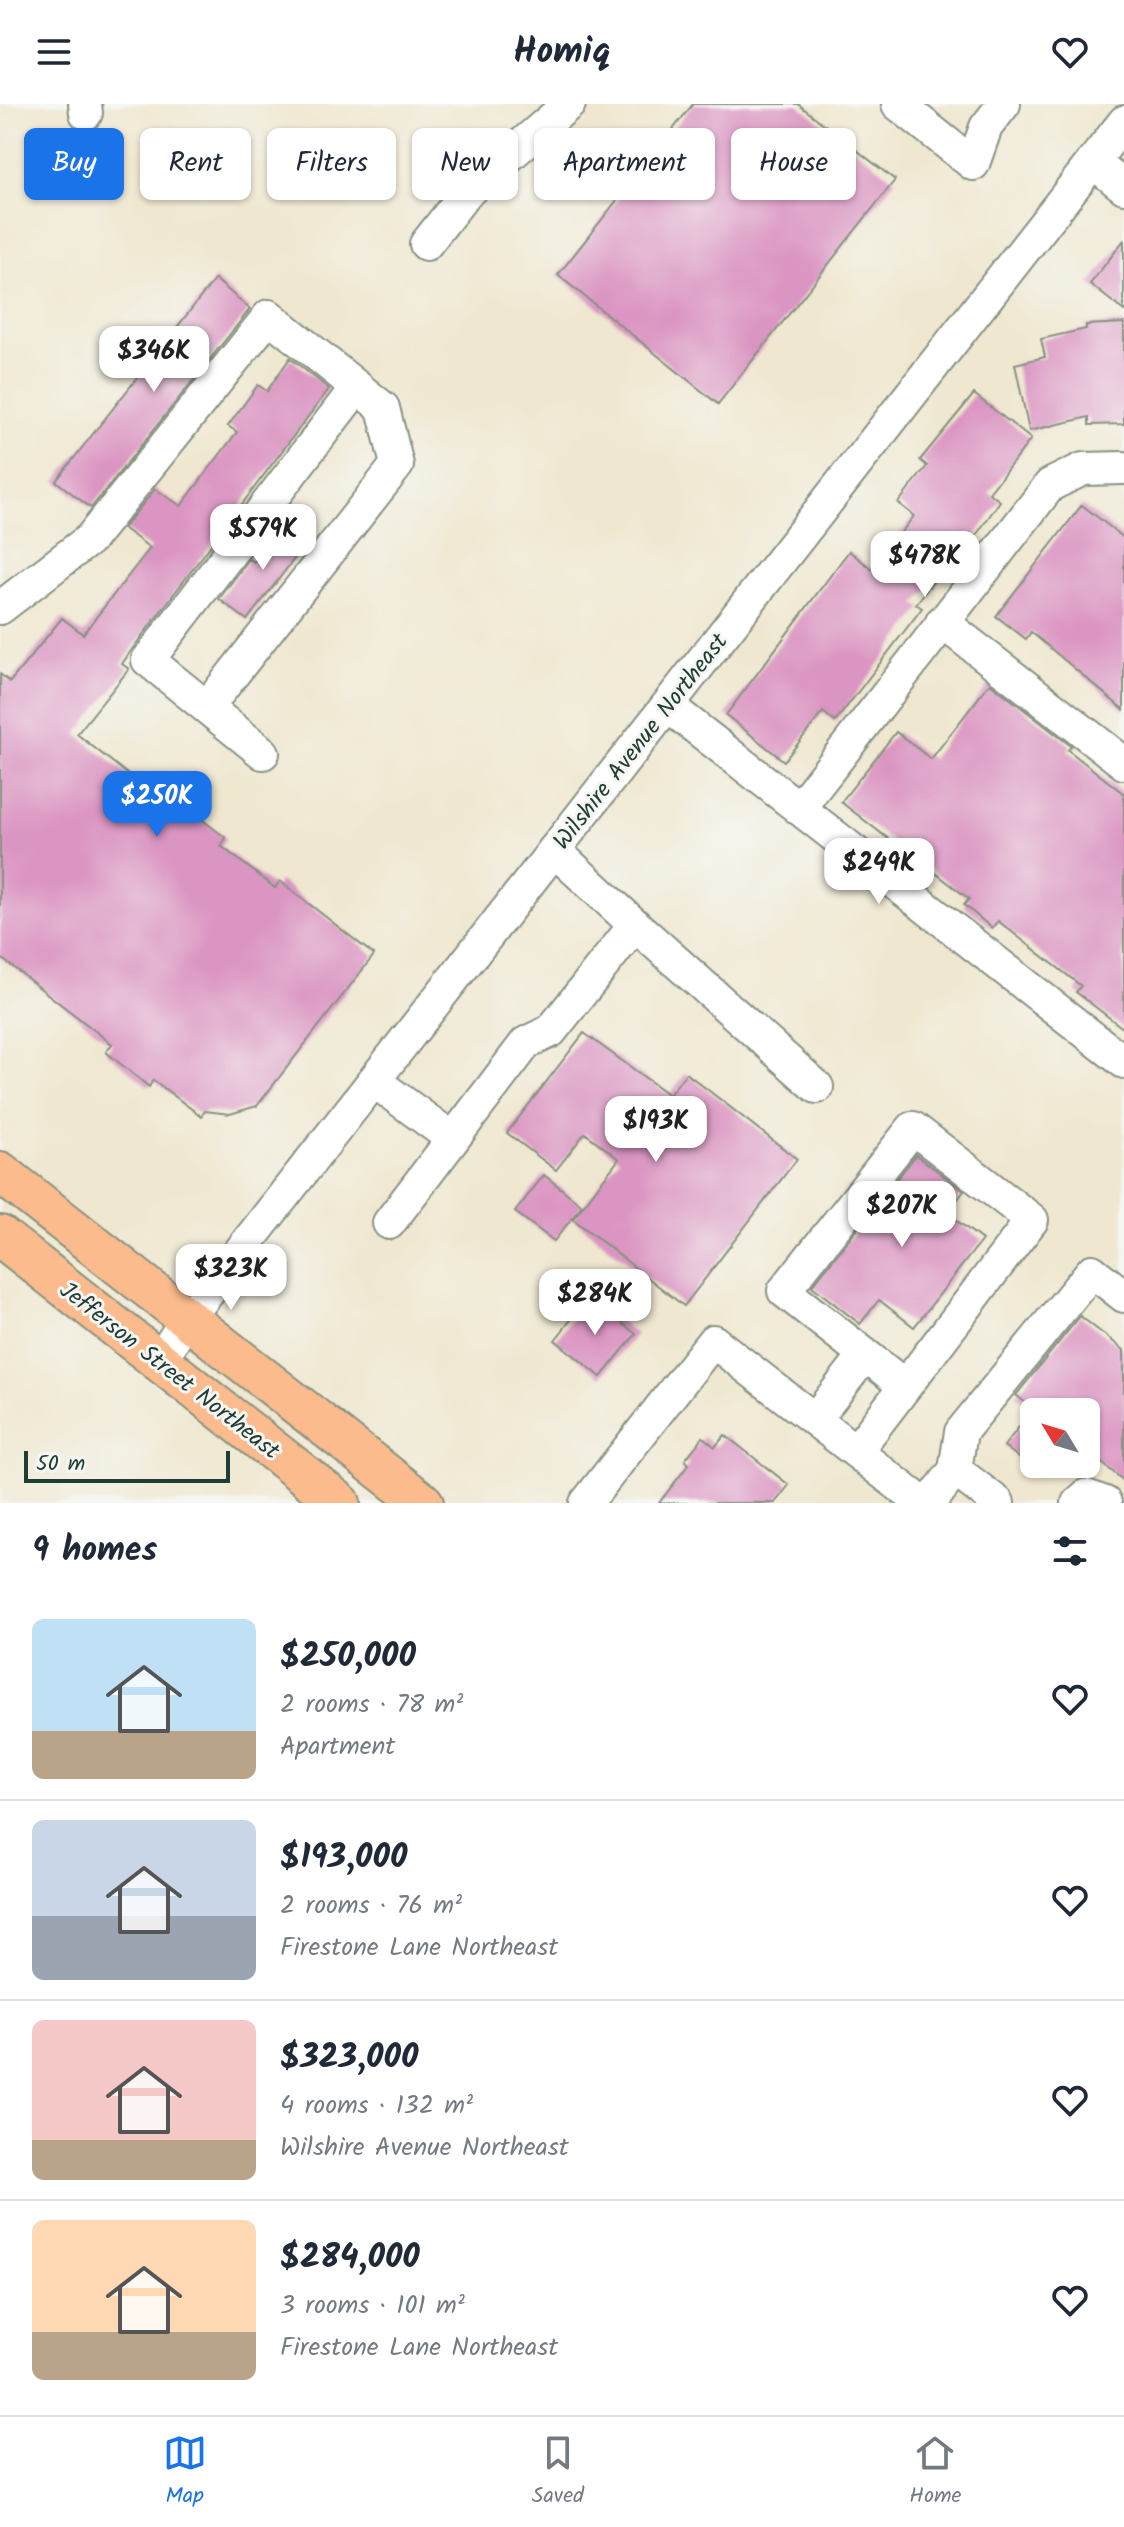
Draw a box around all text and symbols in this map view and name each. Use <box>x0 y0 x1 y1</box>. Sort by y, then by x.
text: Homiq <box>513 24 611 81</box>
icon: menu <box>32 30 76 74</box>
icon: heart <box>1048 30 1092 74</box>
chip: Buy <box>24 128 124 200</box>
chip: Rent <box>140 128 251 200</box>
chip: Filters <box>267 128 396 200</box>
chip: New <box>412 128 518 200</box>
chip: Apartment <box>534 128 715 200</box>
chip: House <box>731 128 856 200</box>
pin: $346K <box>98 326 210 394</box>
text: $346K <box>117 331 191 373</box>
pin: $579K <box>207 504 319 572</box>
text: $579K <box>228 509 298 551</box>
pin: $478K <box>869 531 981 599</box>
text: $478K <box>889 536 961 578</box>
street label: Wilshire Avenue Northeast <box>544 624 739 859</box>
pin: $250K <box>101 771 213 839</box>
text: $250K <box>121 776 193 818</box>
pin: $249K <box>823 838 935 906</box>
text: $249K <box>842 843 916 885</box>
pin: $193K <box>600 1096 712 1164</box>
text: $193K <box>623 1101 689 1143</box>
pin: $207K <box>846 1181 958 1249</box>
text: $207K <box>866 1186 938 1228</box>
pin: $323K <box>175 1244 287 1312</box>
text: $323K <box>194 1249 268 1291</box>
pin: $284K <box>539 1269 651 1337</box>
street label: Jefferson Street Northeast <box>50 1272 289 1471</box>
text: $284K <box>557 1274 633 1316</box>
north arrow <box>1020 1398 1100 1478</box>
map controls <box>1020 1398 1100 1478</box>
scale bar <box>24 1447 230 1483</box>
text: 50 m <box>36 1447 85 1482</box>
text: 9 homes <box>32 1524 157 1578</box>
icon: filters <box>1048 1529 1092 1573</box>
text: $250,000 <box>280 1630 416 1684</box>
icon: home <box>96 1651 192 1747</box>
icon: heart <box>1048 1677 1092 1721</box>
text: 2 rooms · 78 m² <box>280 1684 463 1726</box>
text: Apartment <box>280 1726 395 1768</box>
text: $193,000 <box>280 1831 407 1885</box>
icon: home <box>96 1852 192 1948</box>
icon: heart <box>1048 1878 1092 1922</box>
text: 2 rooms · 76 m² <box>280 1885 462 1927</box>
text: Firestone Lane Northeast <box>280 1927 558 1969</box>
text: $323,000 <box>280 2031 418 2085</box>
icon: home <box>96 2052 192 2148</box>
icon: heart <box>1048 2078 1092 2122</box>
text: 4 rooms · 132 m² <box>280 2085 473 2127</box>
text: Wilshire Avenue Northeast <box>280 2127 569 2169</box>
text: $284,000 <box>280 2231 420 2285</box>
icon: home <box>96 2252 192 2348</box>
icon: heart <box>1048 2278 1092 2322</box>
text: 3 rooms · 101 m² <box>280 2285 465 2327</box>
text: Firestone Lane Northeast <box>280 2327 558 2369</box>
tab: Map <box>163 2431 207 2514</box>
tab: Saved <box>532 2431 584 2514</box>
tab: Home <box>909 2431 961 2514</box>

